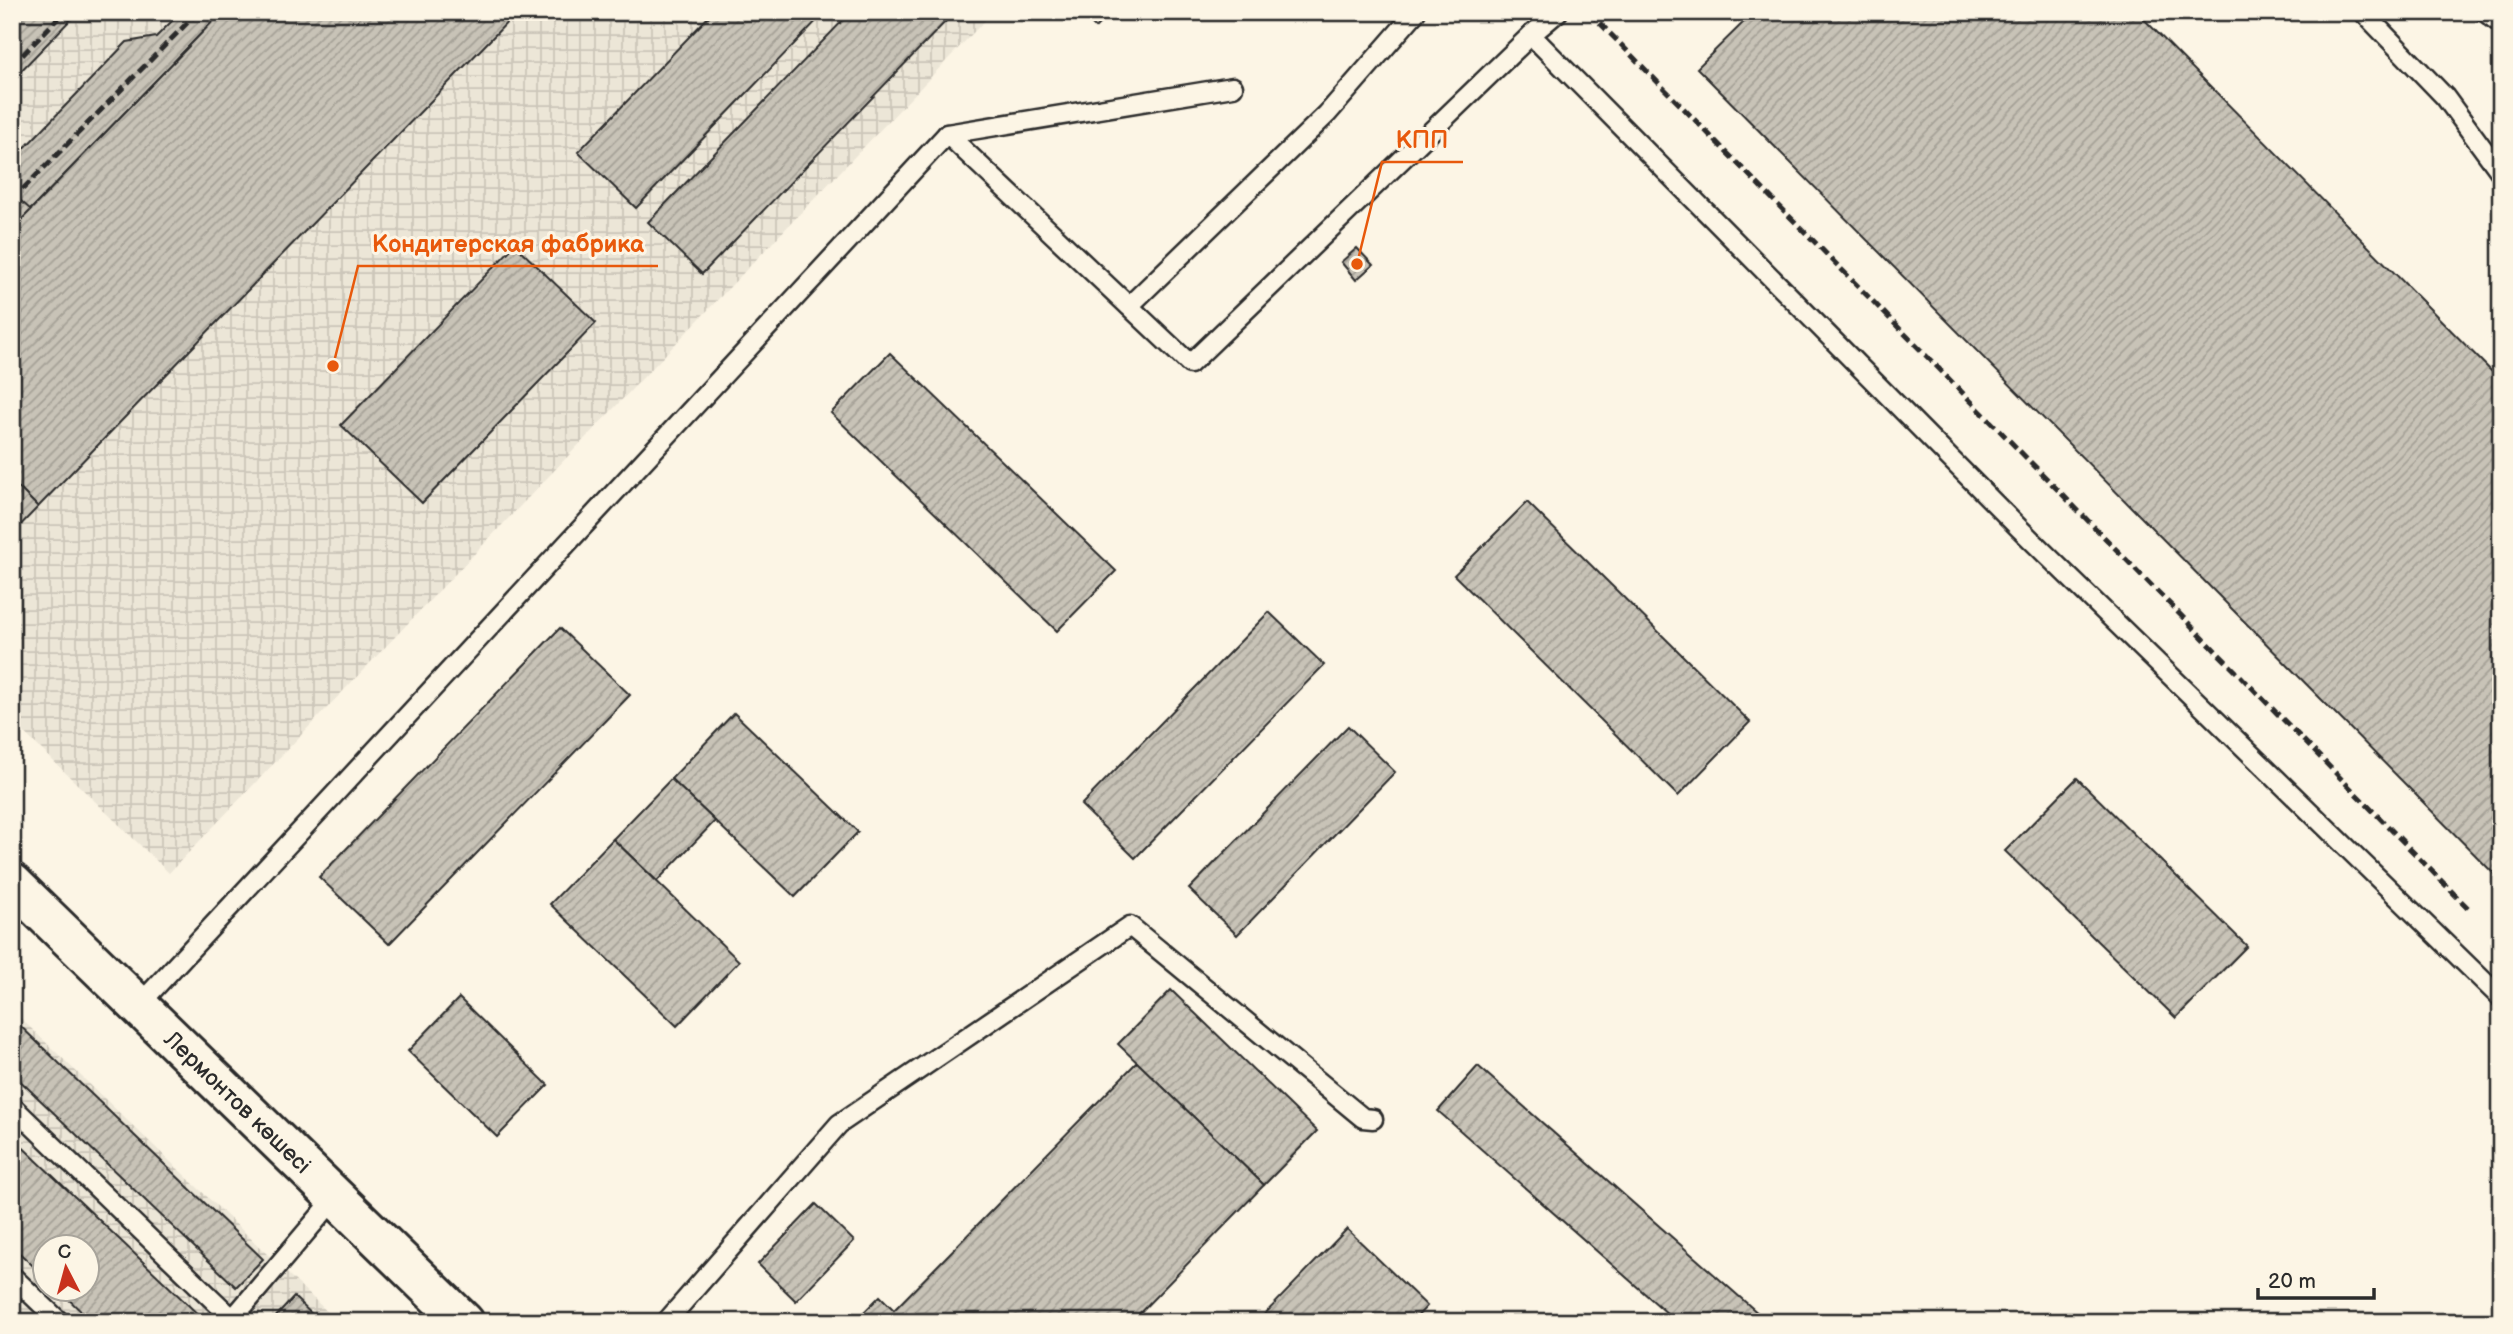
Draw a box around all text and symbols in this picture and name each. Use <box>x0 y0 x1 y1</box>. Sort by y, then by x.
callout: КПП <box>1382 117 1463 162</box>
text: КПП <box>1396 126 1448 155</box>
callout: Кондитерская фабрика <box>358 221 658 266</box>
text: Кондитерская фабрика <box>372 230 645 259</box>
street label: Лермонтов көшесі <box>157 1025 317 1180</box>
north arrow <box>32 1232 102 1302</box>
text: С <box>57 1240 72 1265</box>
scale bar <box>2258 1257 2373 1301</box>
text: 20 m <box>2268 1269 2316 1294</box>

